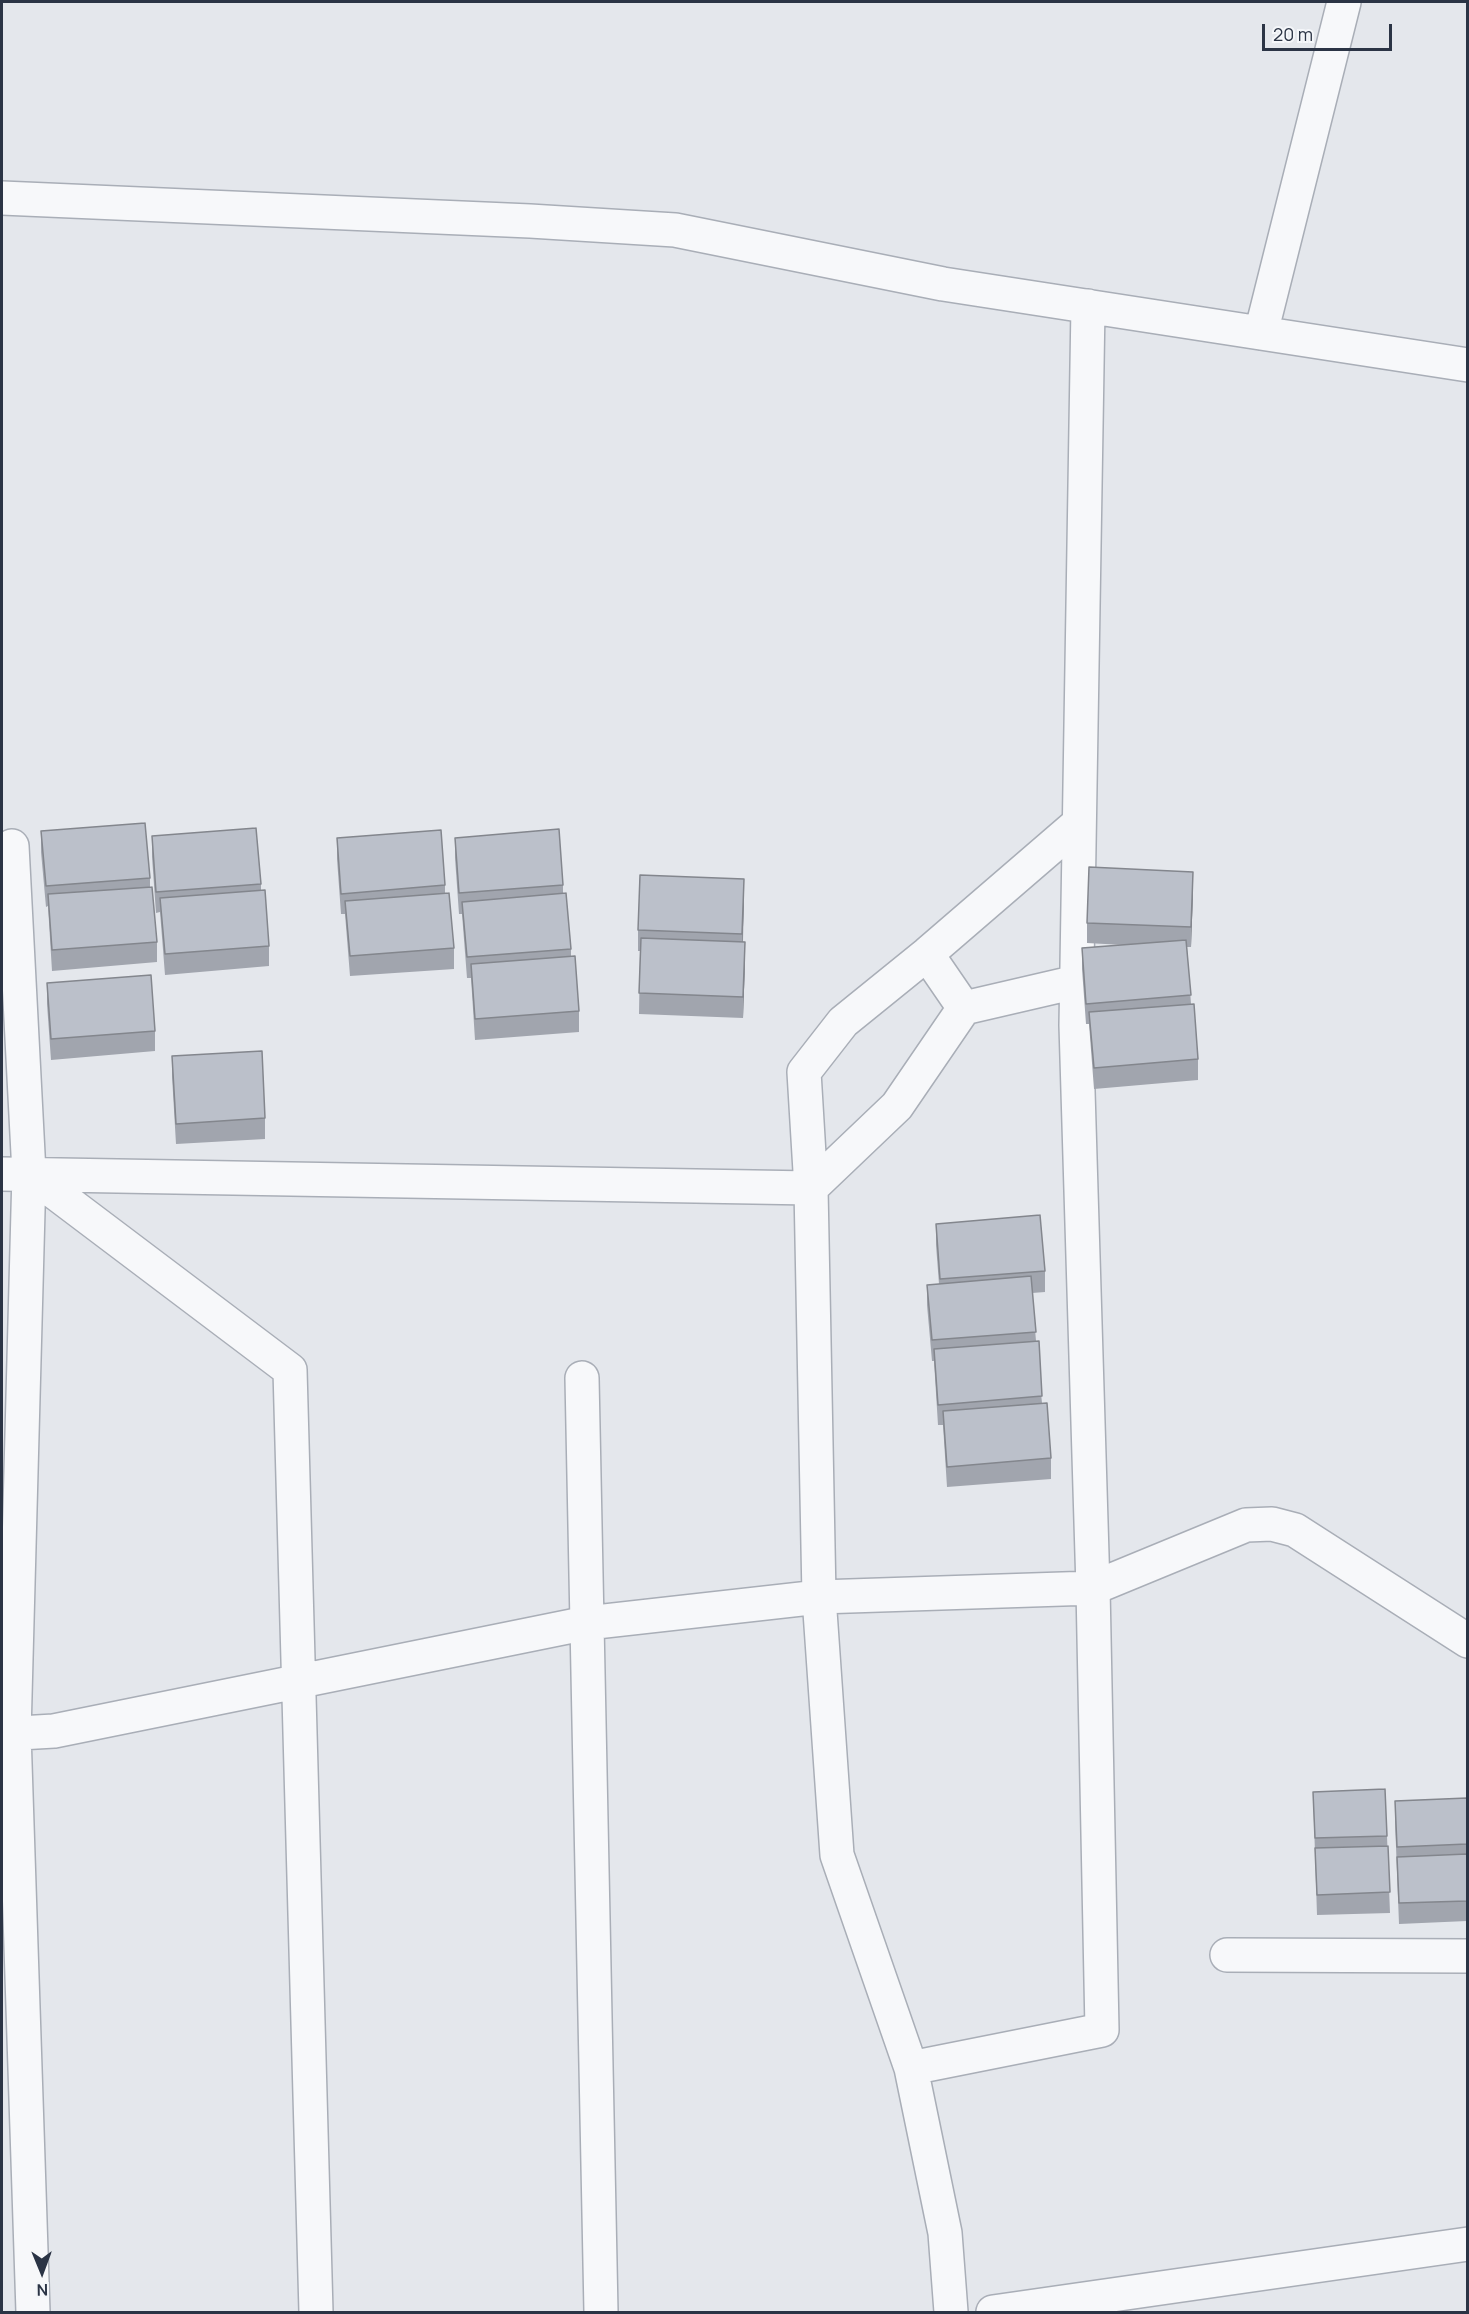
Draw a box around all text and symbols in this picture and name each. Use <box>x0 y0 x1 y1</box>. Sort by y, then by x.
scale bar <box>1265 12 1396 50</box>
text: 20 m <box>1273 22 1313 46</box>
north arrow <box>12 2242 72 2302</box>
text: N <box>36 2279 48 2301</box>

